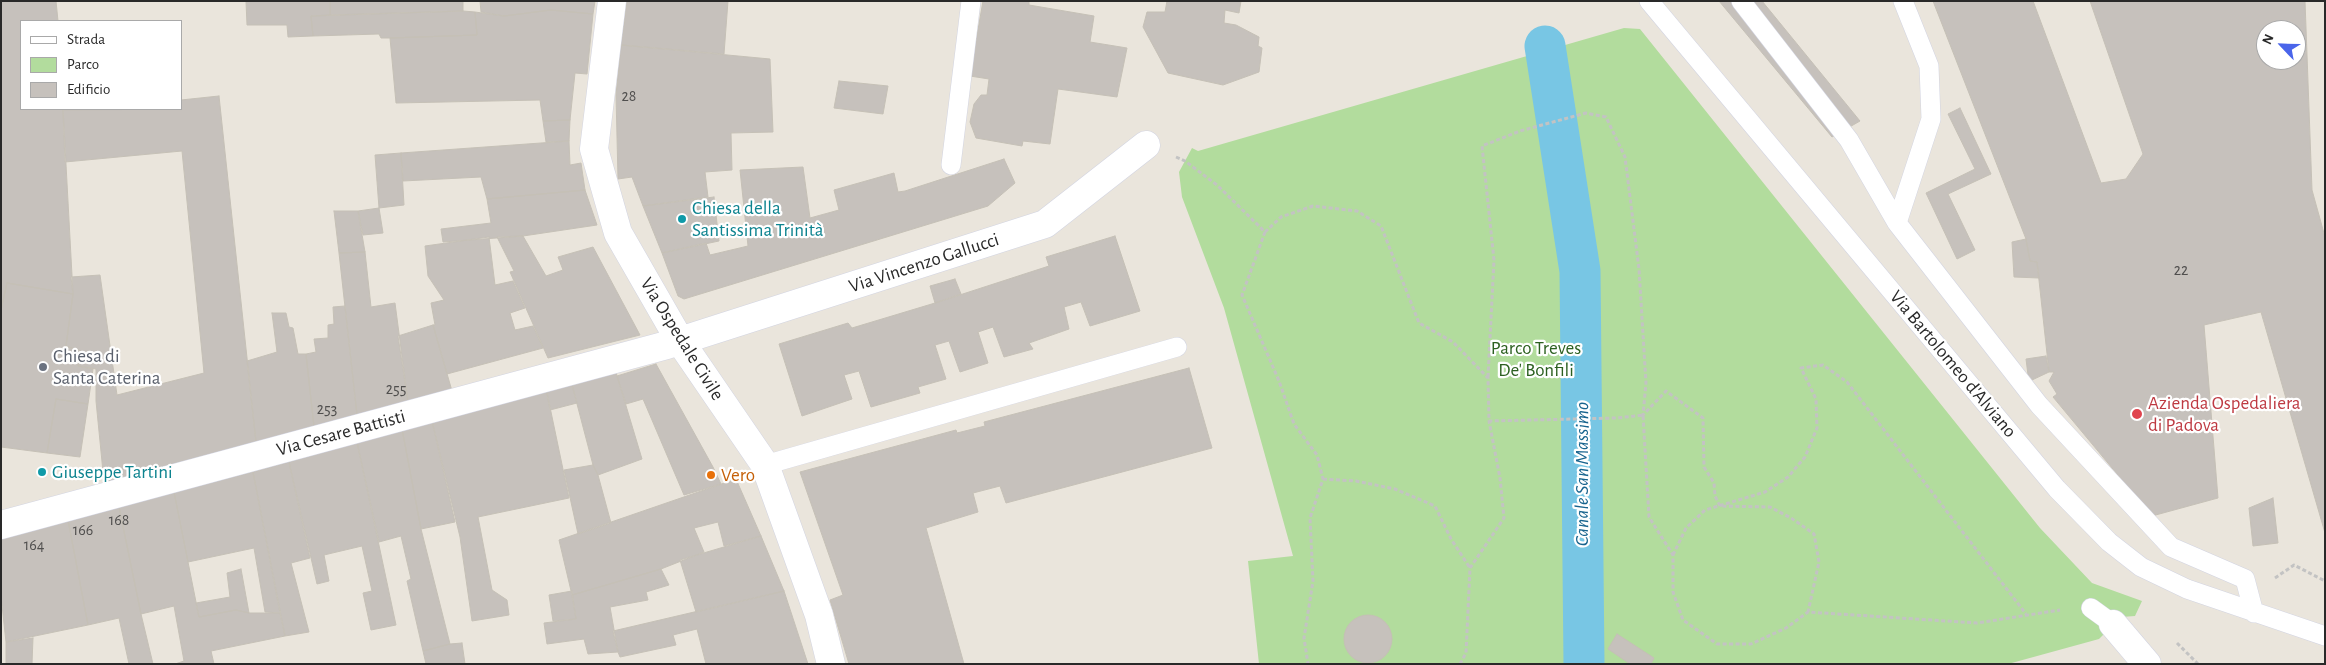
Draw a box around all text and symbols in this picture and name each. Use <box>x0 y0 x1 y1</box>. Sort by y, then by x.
legend <box>20 20 182 110</box>
north arrow <box>2256 20 2306 70</box>
text: Strada <box>67 32 105 47</box>
text: N <box>2260 32 2277 47</box>
text: Parco <box>67 57 99 72</box>
text: Edificio <box>67 82 110 97</box>
house number: 28 <box>622 86 636 106</box>
place label: Chiesa della Santissima Trinità <box>692 197 823 241</box>
marker: Chiesa della Santissima Trinità <box>676 213 688 225</box>
street label: Via Vincenzo Gallucci <box>846 228 1002 298</box>
house number: 22 <box>2174 260 2188 280</box>
street label: Via Ospedale Civile <box>635 273 729 405</box>
street label: Via Bartolomeo d'Alviano <box>1885 286 2021 442</box>
park label: Parco Treves De' Bonfili <box>1491 337 1581 381</box>
place label: Chiesa di Santa Caterina <box>53 345 160 389</box>
marker: Chiesa di Santa Caterina <box>37 361 49 373</box>
house number: 255 <box>386 379 406 399</box>
place label: Azienda Ospedaliera di Padova <box>2148 392 2301 436</box>
house number: 253 <box>317 399 337 419</box>
water label: Canale San Massimo <box>1570 402 1594 546</box>
street label: Via Cesare Battisti <box>274 405 408 461</box>
marker: Azienda Ospedaliera di Padova <box>2130 407 2144 421</box>
place label: Giuseppe Tartini <box>52 461 173 483</box>
place label: Vero <box>721 464 755 486</box>
marker: Giuseppe Tartini <box>36 466 48 478</box>
marker: Vero <box>705 469 717 481</box>
house number: 168 <box>109 510 129 530</box>
house number: 166 <box>73 520 93 540</box>
house number: 164 <box>24 535 44 555</box>

